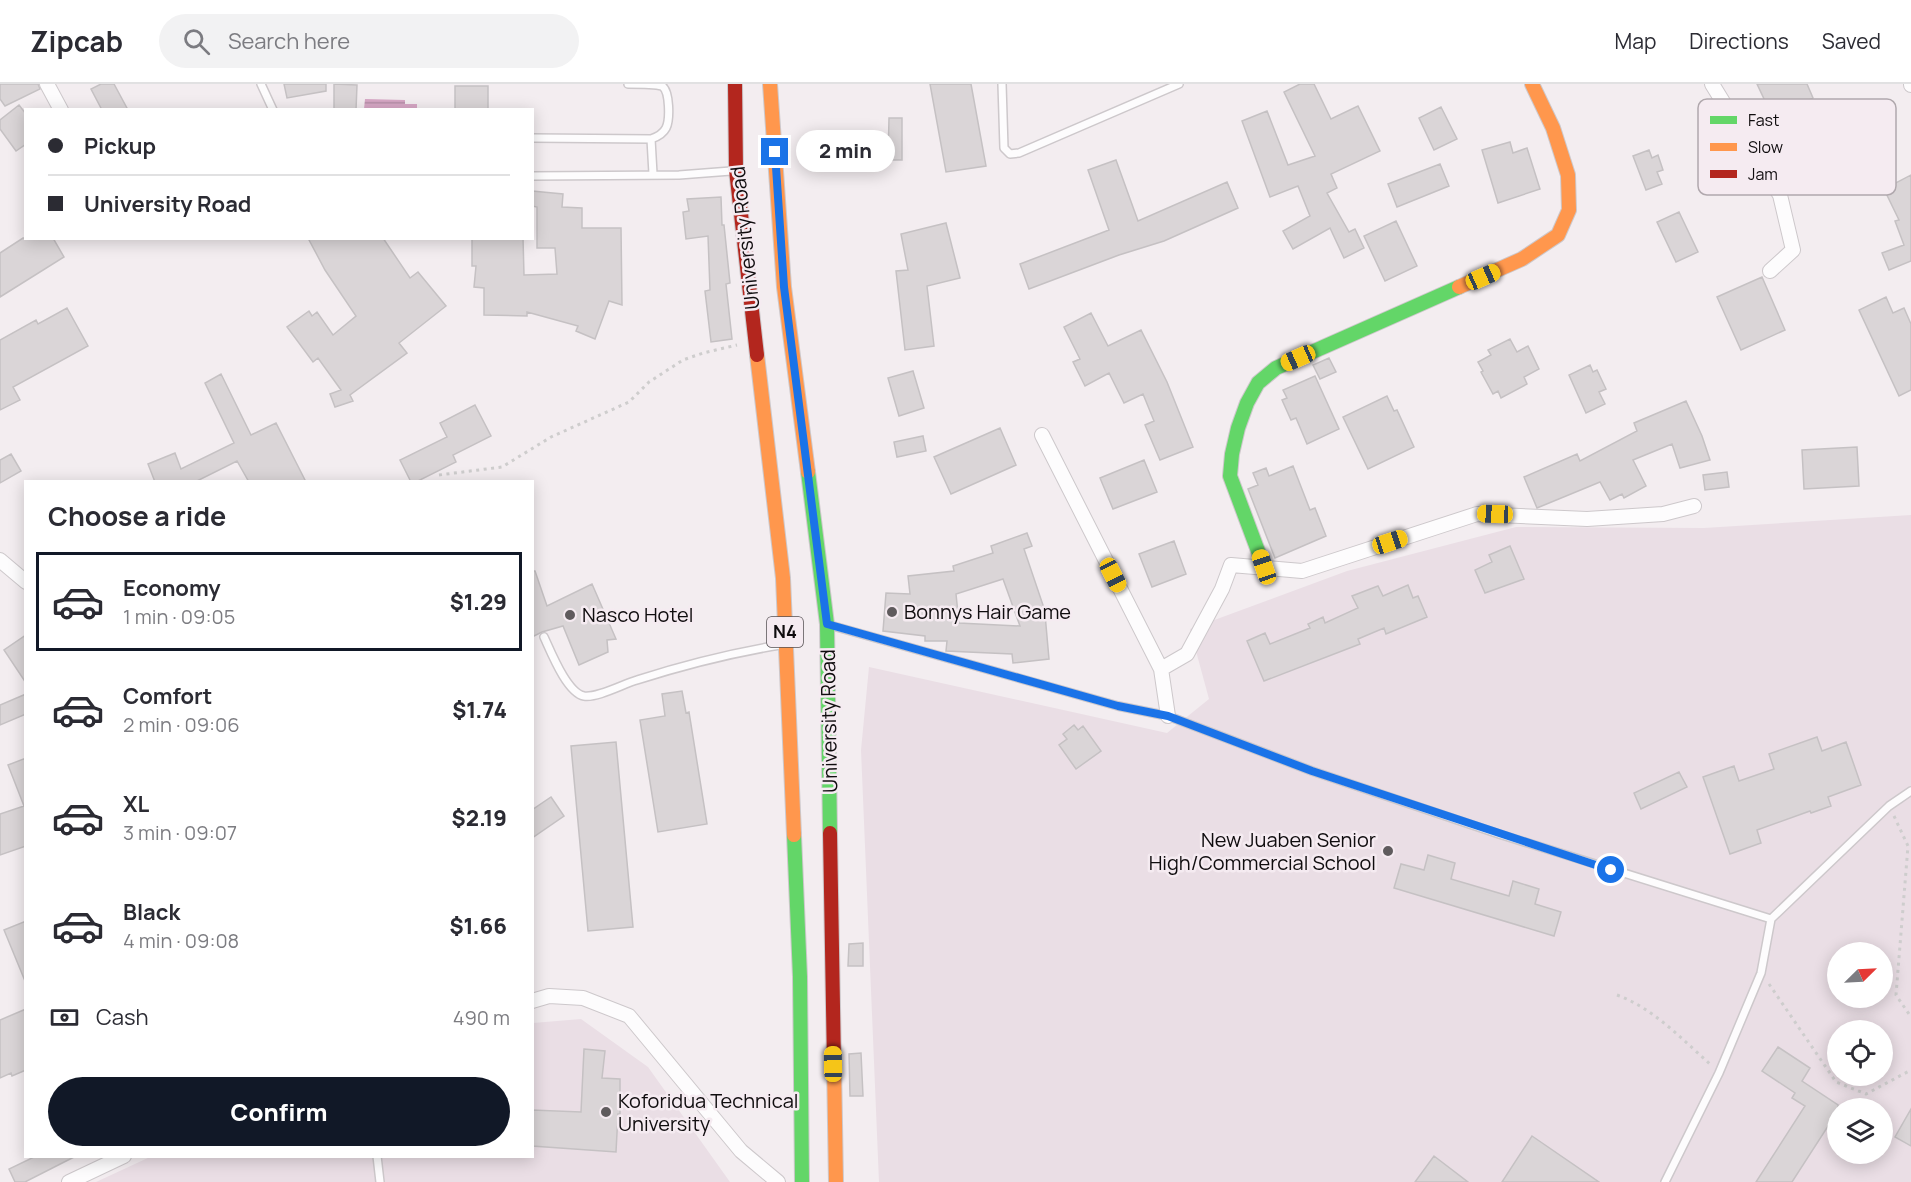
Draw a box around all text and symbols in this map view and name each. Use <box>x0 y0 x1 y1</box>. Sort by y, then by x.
search box <box>159 14 579 68</box>
text: Zipcab <box>30 22 123 60</box>
icon: search <box>180 25 213 58</box>
text: Search here <box>228 26 350 56</box>
text: Map <box>1615 27 1656 55</box>
text: Directions <box>1689 27 1789 55</box>
text: Saved <box>1822 27 1881 55</box>
legend <box>1698 99 1896 195</box>
text: Fast <box>1748 109 1779 131</box>
text: Pickup <box>84 131 156 161</box>
callout: 2 min <box>796 131 895 173</box>
text: Slow <box>1748 136 1783 158</box>
text: 2 min <box>819 137 872 164</box>
route end <box>761 138 788 165</box>
text: Jam <box>1748 163 1778 185</box>
street label: University Road <box>724 165 765 311</box>
text: University Road <box>84 189 251 219</box>
car <box>1463 261 1503 293</box>
car <box>1278 342 1318 374</box>
text: Choose a ride <box>48 497 226 534</box>
car <box>1477 504 1513 524</box>
car <box>1370 528 1410 556</box>
car <box>1250 547 1278 587</box>
car <box>1097 555 1129 595</box>
text: Economy <box>123 573 221 603</box>
icon: car <box>51 575 105 629</box>
text: $1.29 <box>450 587 507 617</box>
place label: Bonnys Hair Game <box>904 598 1071 625</box>
place label: Nasco Hotel <box>582 601 693 628</box>
text: 1 min · 09:05 <box>123 603 235 630</box>
marker: Bonnys Hair Game <box>885 605 899 619</box>
marker: Nasco Hotel <box>563 608 577 622</box>
road number: N4 <box>767 617 803 647</box>
street label: University Road <box>814 649 843 793</box>
text: Comfort <box>123 681 212 711</box>
icon: car <box>51 683 105 737</box>
text: $1.74 <box>452 695 507 725</box>
text: 2 min · 09:06 <box>123 711 240 738</box>
text: XL <box>123 789 149 819</box>
icon: car <box>51 791 105 845</box>
text: $2.19 <box>452 803 507 833</box>
text: 3 min · 09:07 <box>123 819 237 846</box>
place label: New Juaben Senior High/Commercial School <box>1149 826 1376 876</box>
marker: New Juaben Senior High/Commercial School <box>1381 844 1395 858</box>
route start <box>1597 856 1624 883</box>
text: Black <box>123 897 180 927</box>
icon: car <box>51 899 105 953</box>
text: $1.66 <box>449 911 507 941</box>
text: 4 min · 09:08 <box>123 927 239 954</box>
north arrow <box>1827 942 1893 1008</box>
map controls <box>1827 942 1893 1164</box>
icon: cash <box>48 1001 81 1034</box>
text: Cash <box>96 1002 149 1032</box>
text: 490 m <box>453 1004 510 1031</box>
button: locate <box>1827 1020 1893 1086</box>
car <box>824 1046 842 1082</box>
button: Confirm <box>48 1077 510 1146</box>
place label: Koforidua Technical University <box>618 1087 798 1137</box>
button: layers <box>1827 1098 1893 1164</box>
marker: Koforidua Technical University <box>599 1105 613 1119</box>

